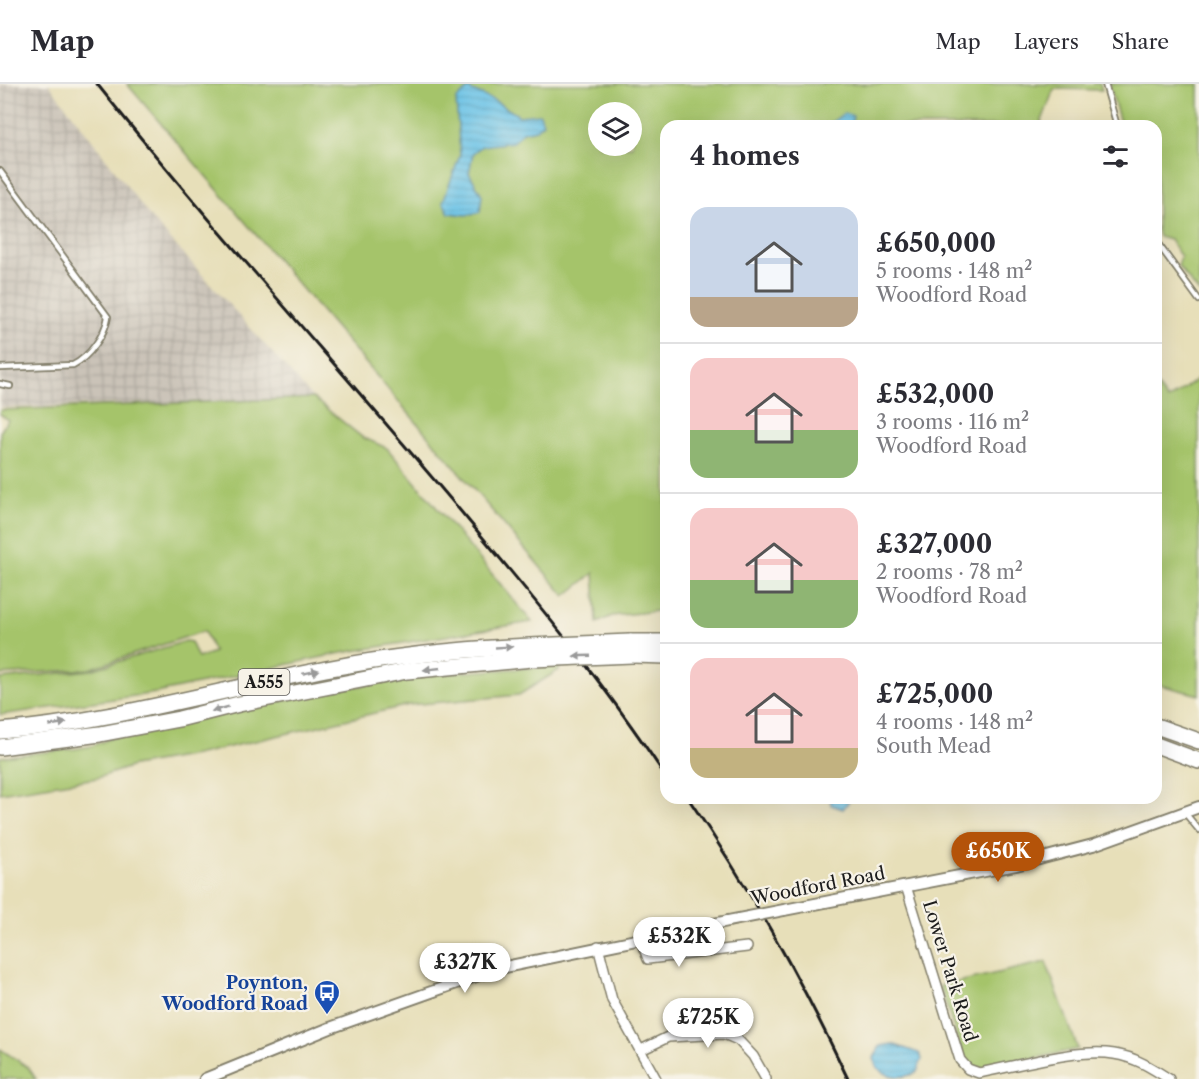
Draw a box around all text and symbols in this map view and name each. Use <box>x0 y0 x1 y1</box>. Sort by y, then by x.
text: Map <box>30 24 94 58</box>
text: Map <box>936 29 981 54</box>
text: Layers <box>1014 29 1079 54</box>
text: Share <box>1112 29 1169 54</box>
map controls <box>588 102 642 156</box>
button: layers <box>588 102 642 156</box>
text: 4 homes <box>690 140 800 172</box>
icon: filters <box>1099 140 1132 173</box>
text: £650,000 <box>876 227 996 259</box>
icon: home <box>738 231 810 303</box>
text: 5 rooms · 148 m² <box>876 259 1032 283</box>
text: Woodford Road <box>876 283 1027 307</box>
text: £532,000 <box>876 378 994 410</box>
icon: home <box>738 382 810 454</box>
text: 3 rooms · 116 m² <box>876 410 1029 434</box>
text: Woodford Road <box>876 434 1027 458</box>
text: £327,000 <box>876 528 992 560</box>
icon: home <box>738 532 810 604</box>
text: 2 rooms · 78 m² <box>876 560 1023 584</box>
text: Woodford Road <box>876 584 1027 608</box>
one-way arrow <box>494 642 513 652</box>
one-way arrow <box>573 651 592 660</box>
one-way arrow <box>422 664 441 673</box>
one-way arrow <box>301 667 320 676</box>
road number: A555 <box>238 669 290 695</box>
text: £725,000 <box>876 678 993 710</box>
icon: home <box>738 682 810 754</box>
one-way arrow <box>211 704 229 714</box>
text: 4 rooms · 148 m² <box>876 710 1033 734</box>
one-way arrow <box>49 719 68 728</box>
text: South Mead <box>876 734 991 758</box>
pin: £650K <box>956 832 1040 883</box>
text: £650K <box>965 839 1031 863</box>
street label: Woodford Road <box>748 862 887 910</box>
street label: Lower Park Road <box>918 898 982 1044</box>
pin: £532K <box>637 917 721 968</box>
text: £532K <box>647 924 711 948</box>
pin: £327K <box>423 943 507 994</box>
text: £327K <box>434 950 496 974</box>
place label: Poynton, Woodford Road <box>161 972 308 1015</box>
bus stop icon: Poynton, Woodford Road <box>312 978 342 1016</box>
pin: £725K <box>666 998 750 1049</box>
text: £725K <box>677 1005 739 1029</box>

